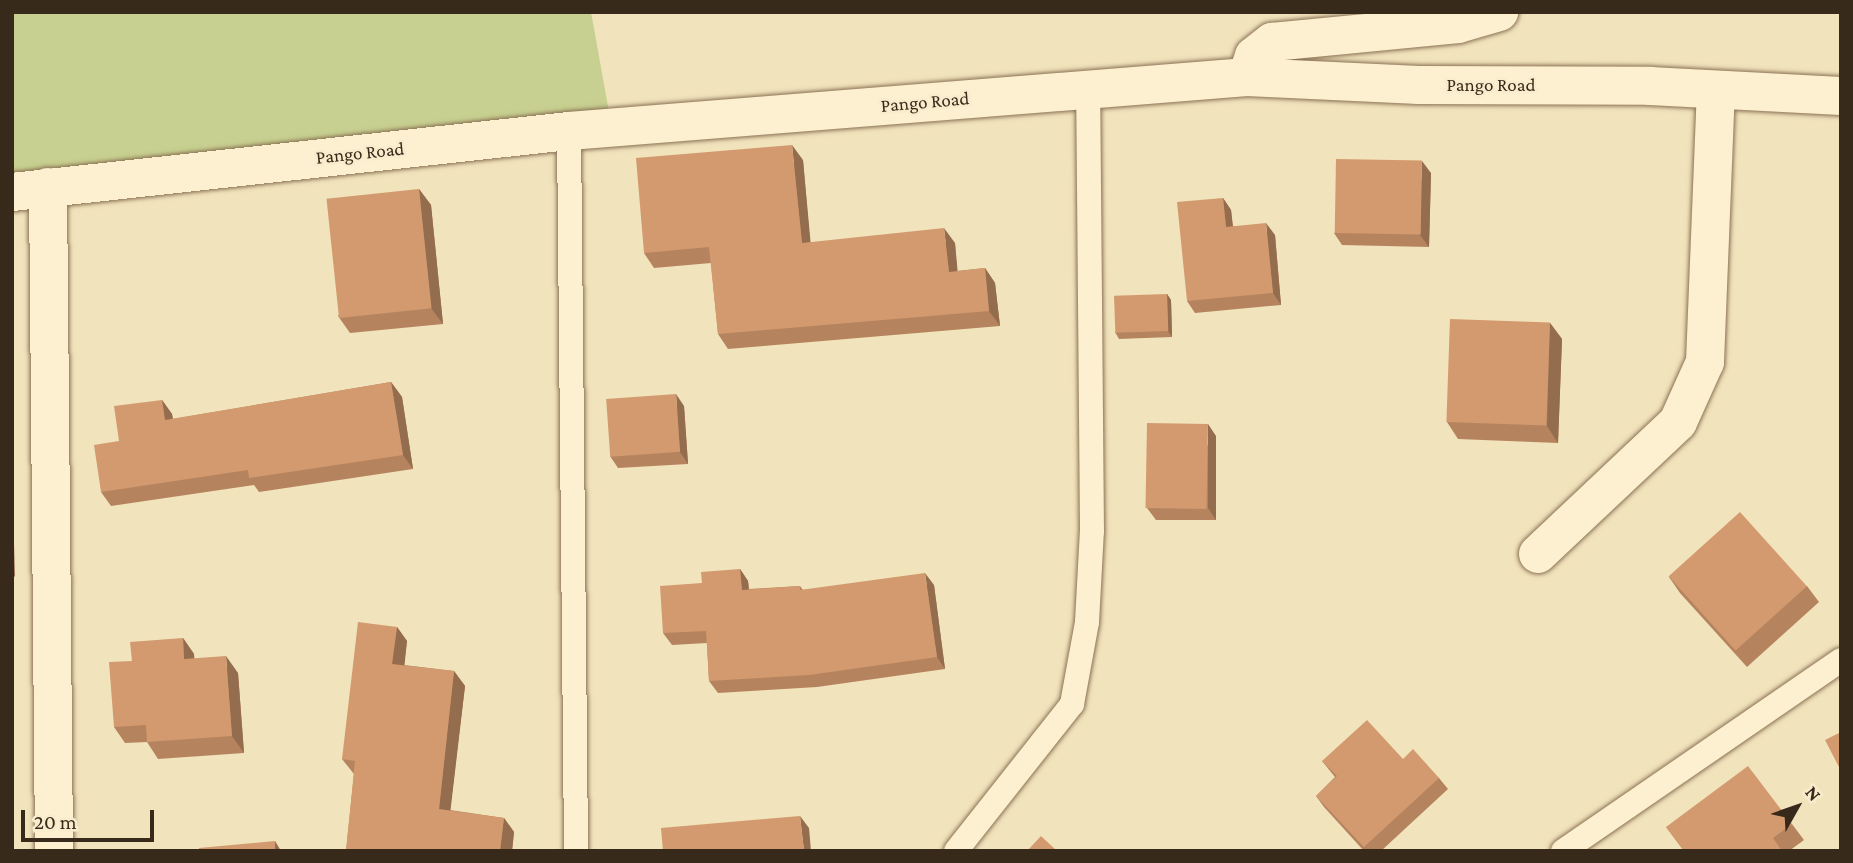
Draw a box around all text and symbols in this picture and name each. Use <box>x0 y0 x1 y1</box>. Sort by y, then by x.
street label: Pango Road <box>1447 74 1535 96</box>
street label: Pango Road <box>880 87 970 117</box>
street label: Pango Road <box>315 137 405 169</box>
north arrow <box>1762 772 1832 842</box>
text: N <box>1801 781 1826 805</box>
scale bar <box>24 796 158 840</box>
text: 20 m <box>34 810 77 834</box>

